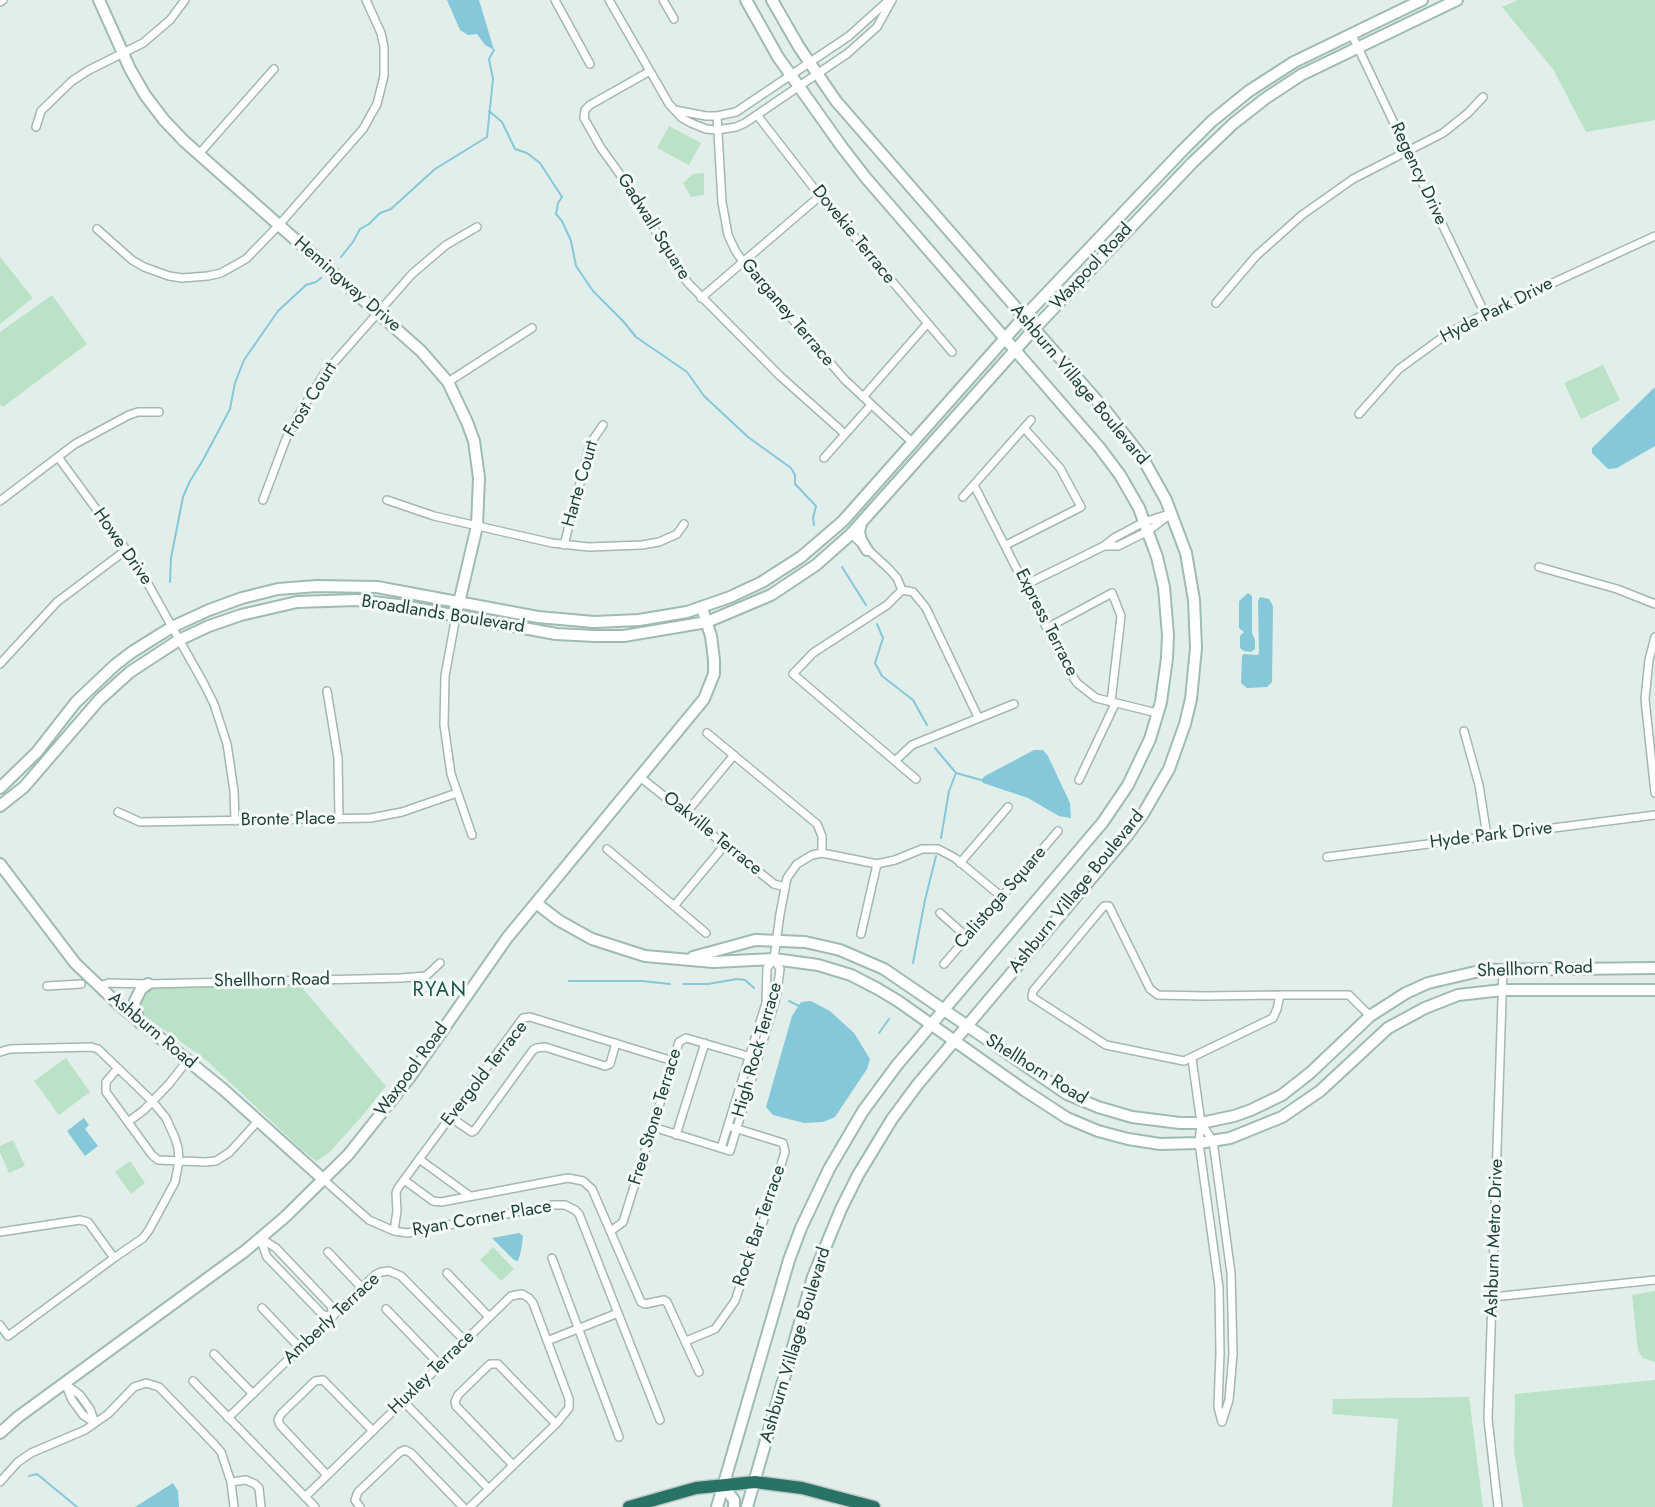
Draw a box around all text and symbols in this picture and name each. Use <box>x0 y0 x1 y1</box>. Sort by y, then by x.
street label: Regency Drive <box>1385 119 1451 229</box>
street label: Gadwall Square <box>612 170 694 284</box>
street label: Dovekie Terrace <box>807 181 899 289</box>
street label: Waxpool Road <box>1046 219 1138 315</box>
street label: Hemingway Drive <box>289 233 405 337</box>
street label: Garganey Terrace <box>736 255 838 371</box>
street label: Hyde Park Drive <box>1437 273 1557 349</box>
street label: Ashburn Village Boulevard <box>1005 300 1153 470</box>
street label: Frost Court <box>280 359 342 441</box>
street label: Harte Court <box>558 438 604 530</box>
street label: Howe Drive <box>88 504 156 590</box>
street label: Express Terrace <box>1010 566 1082 680</box>
street label: Broadlands Boulevard <box>360 591 526 639</box>
street label: Oakville Terrace <box>658 787 766 881</box>
street label: Ashburn Village Boulevard <box>1005 806 1149 978</box>
street label: Bronte Place <box>240 808 336 832</box>
street label: Hyde Park Drive <box>1429 818 1553 854</box>
street label: Calistoga Square <box>951 842 1051 954</box>
street label: Shellhorn Road <box>1477 957 1593 983</box>
street label: Shellhorn Road <box>214 969 330 993</box>
district label: RYAN <box>412 979 468 1003</box>
street label: High Rock Terrace <box>728 980 788 1120</box>
street label: Ashburn Road <box>104 988 200 1074</box>
street label: Evergold Terrace <box>437 1017 533 1131</box>
street label: Waxpool Road <box>371 1019 453 1121</box>
street label: Shellhorn Road <box>981 1030 1091 1110</box>
street label: Free Stone Terrace <box>625 1046 687 1188</box>
street label: Ashburn Metro Drive <box>1481 1158 1509 1318</box>
street label: Rock Bar Terrace <box>729 1163 791 1289</box>
street label: Ryan Corner Place <box>411 1196 553 1242</box>
street label: Ashburn Village Boulevard <box>756 1245 836 1445</box>
street label: Amberly Terrace <box>279 1269 385 1369</box>
street label: Huxley Terrace <box>385 1327 479 1419</box>

